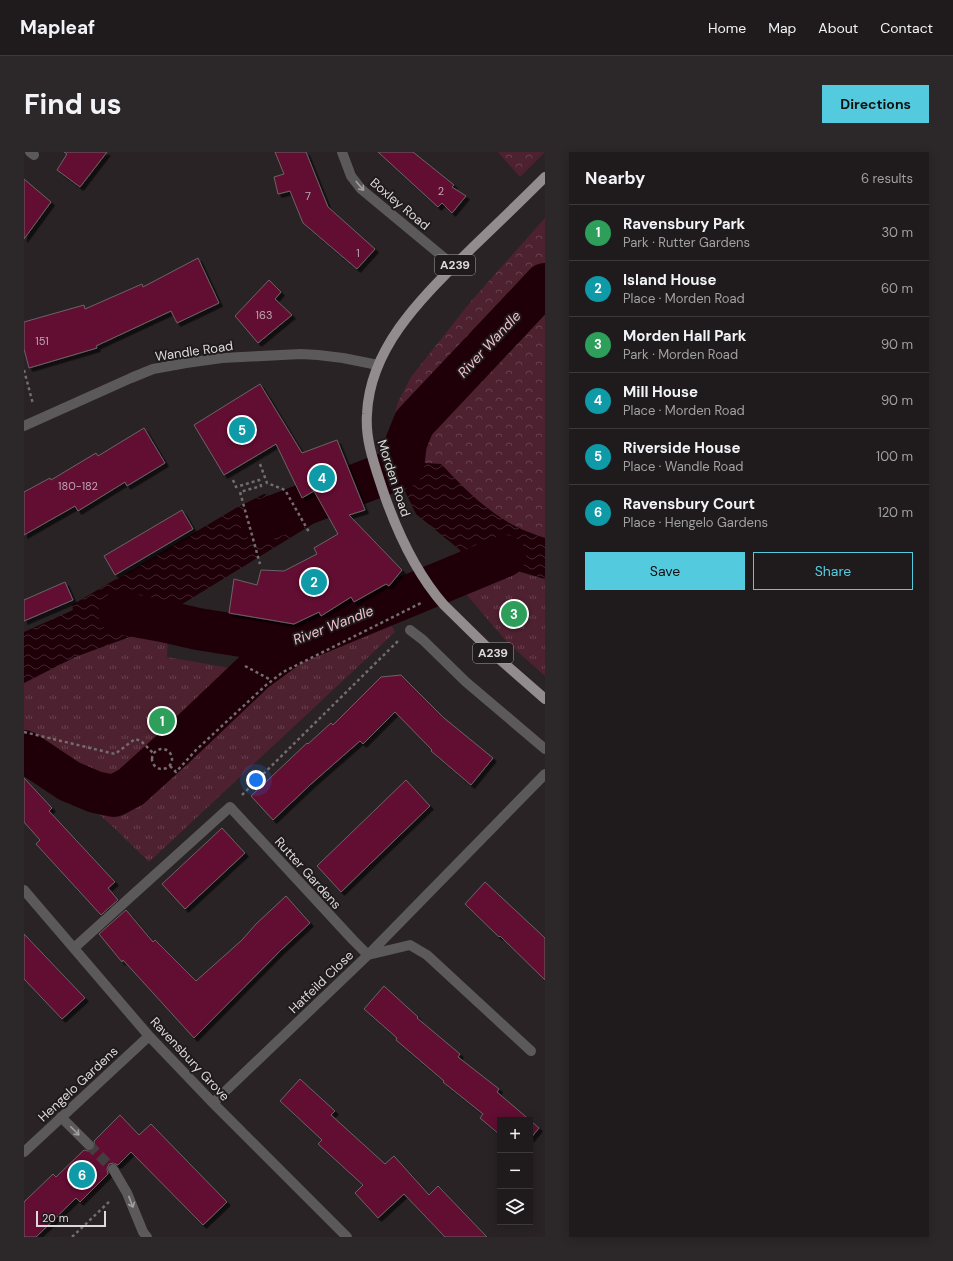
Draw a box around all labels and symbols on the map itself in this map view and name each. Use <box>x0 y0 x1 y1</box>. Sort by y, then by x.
street label: Boxley Road <box>367 174 433 234</box>
one-way arrow <box>355 181 364 192</box>
house number: 2 <box>438 184 444 198</box>
house number: 7 <box>305 189 311 203</box>
house number: 1 <box>356 246 360 260</box>
road number: A239 <box>435 255 475 275</box>
water label: River Wandle <box>453 307 525 381</box>
house number: 163 <box>256 308 272 322</box>
house number: 151 <box>35 334 49 348</box>
street label: Wandle Road <box>154 337 234 365</box>
pin: 5 <box>229 415 255 445</box>
street label: Morden Road <box>374 437 414 519</box>
pin: 4 <box>309 463 335 493</box>
house number: 180-182 <box>58 479 98 493</box>
pin: 2 <box>301 567 327 597</box>
pin: 3 <box>501 599 527 629</box>
water label: River Wandle <box>290 601 376 649</box>
road number: A239 <box>473 643 513 663</box>
pin: 1 <box>149 706 175 736</box>
your location <box>246 770 266 790</box>
street label: Rutter Gardens <box>271 833 345 913</box>
street label: Hatfeild Close <box>285 947 357 1017</box>
street label: Ravensbury Grove <box>147 1013 233 1105</box>
street label: Hengelo Gardens <box>34 1043 122 1125</box>
one-way arrow <box>70 1126 80 1136</box>
pin: 6 <box>69 1160 95 1190</box>
one-way arrow <box>128 1196 136 1208</box>
scale bar <box>36 1209 106 1228</box>

